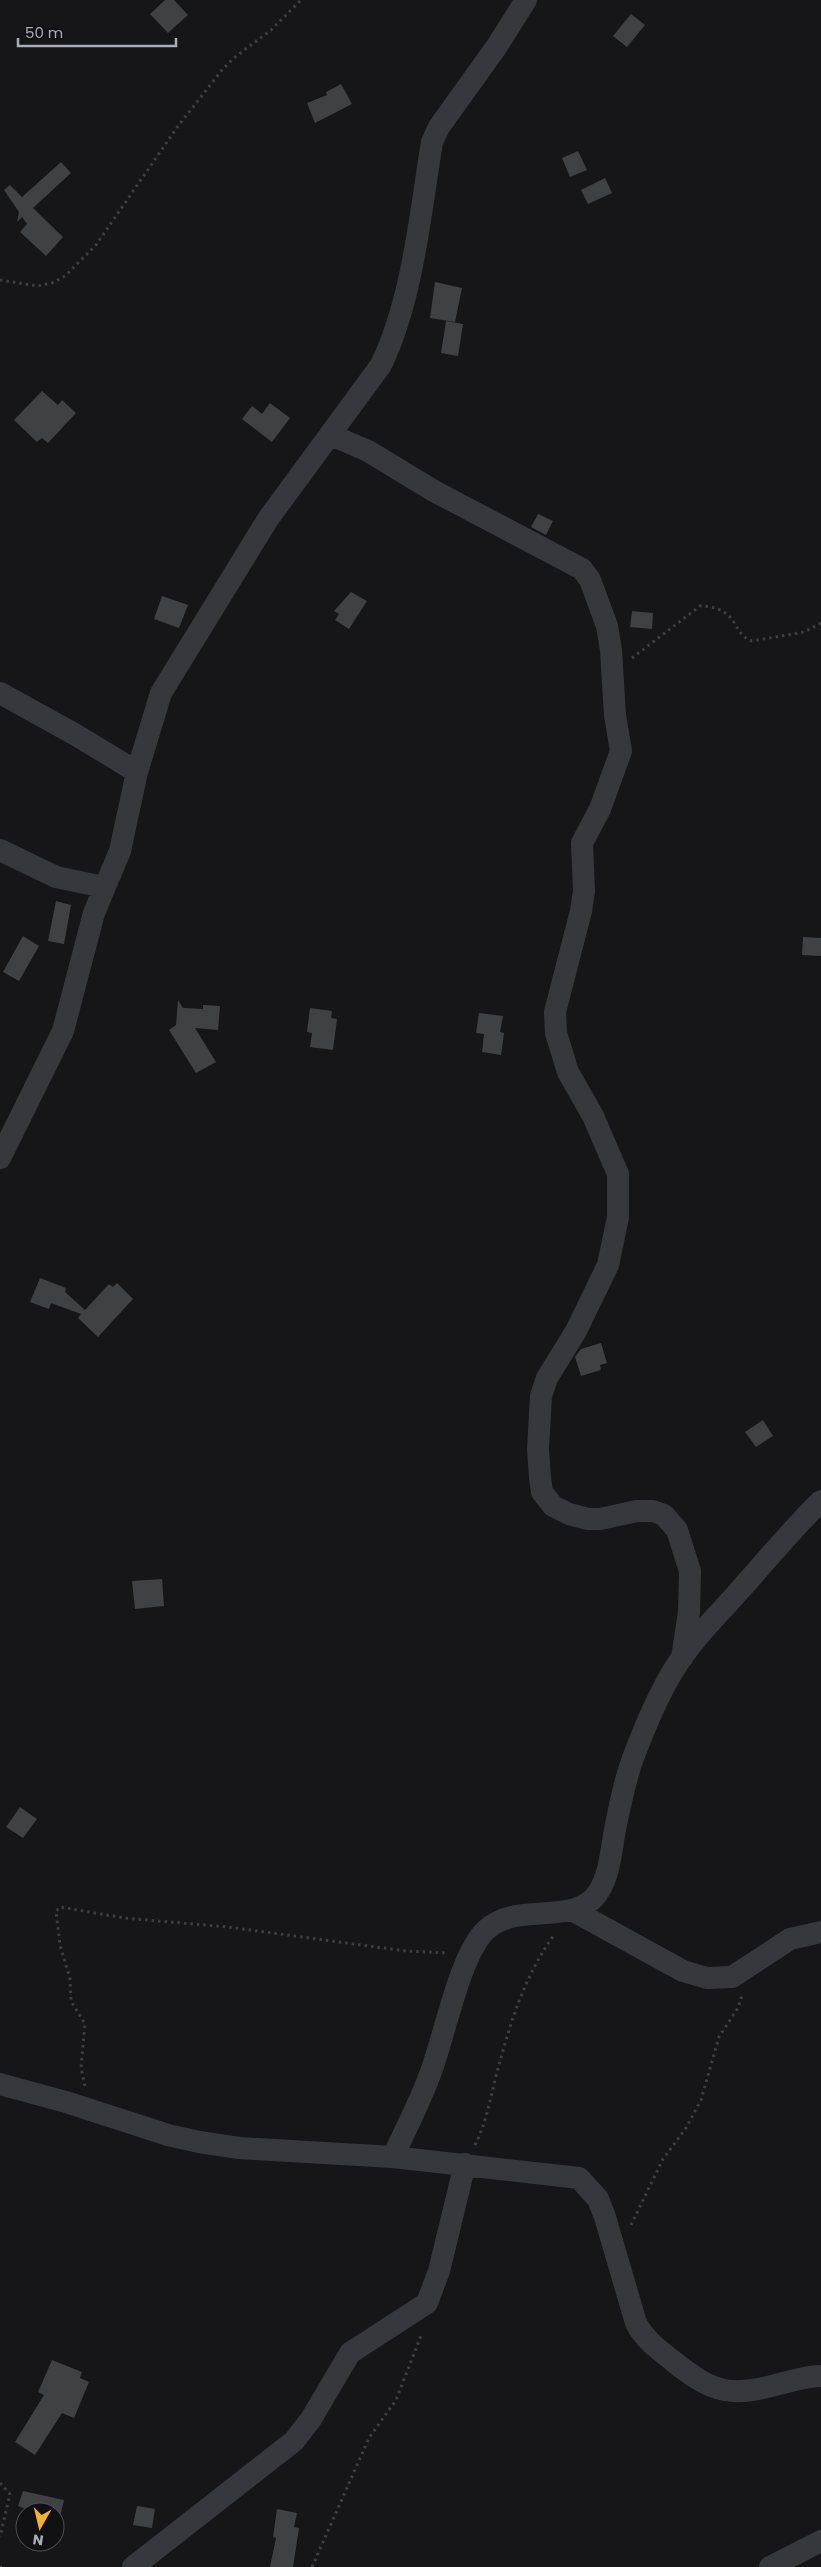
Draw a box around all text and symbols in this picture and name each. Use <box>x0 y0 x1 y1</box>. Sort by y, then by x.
scale bar <box>18 15 175 47</box>
text: 50 m <box>25 22 63 43</box>
north arrow <box>15 2502 65 2552</box>
text: N <box>32 2529 45 2551</box>

